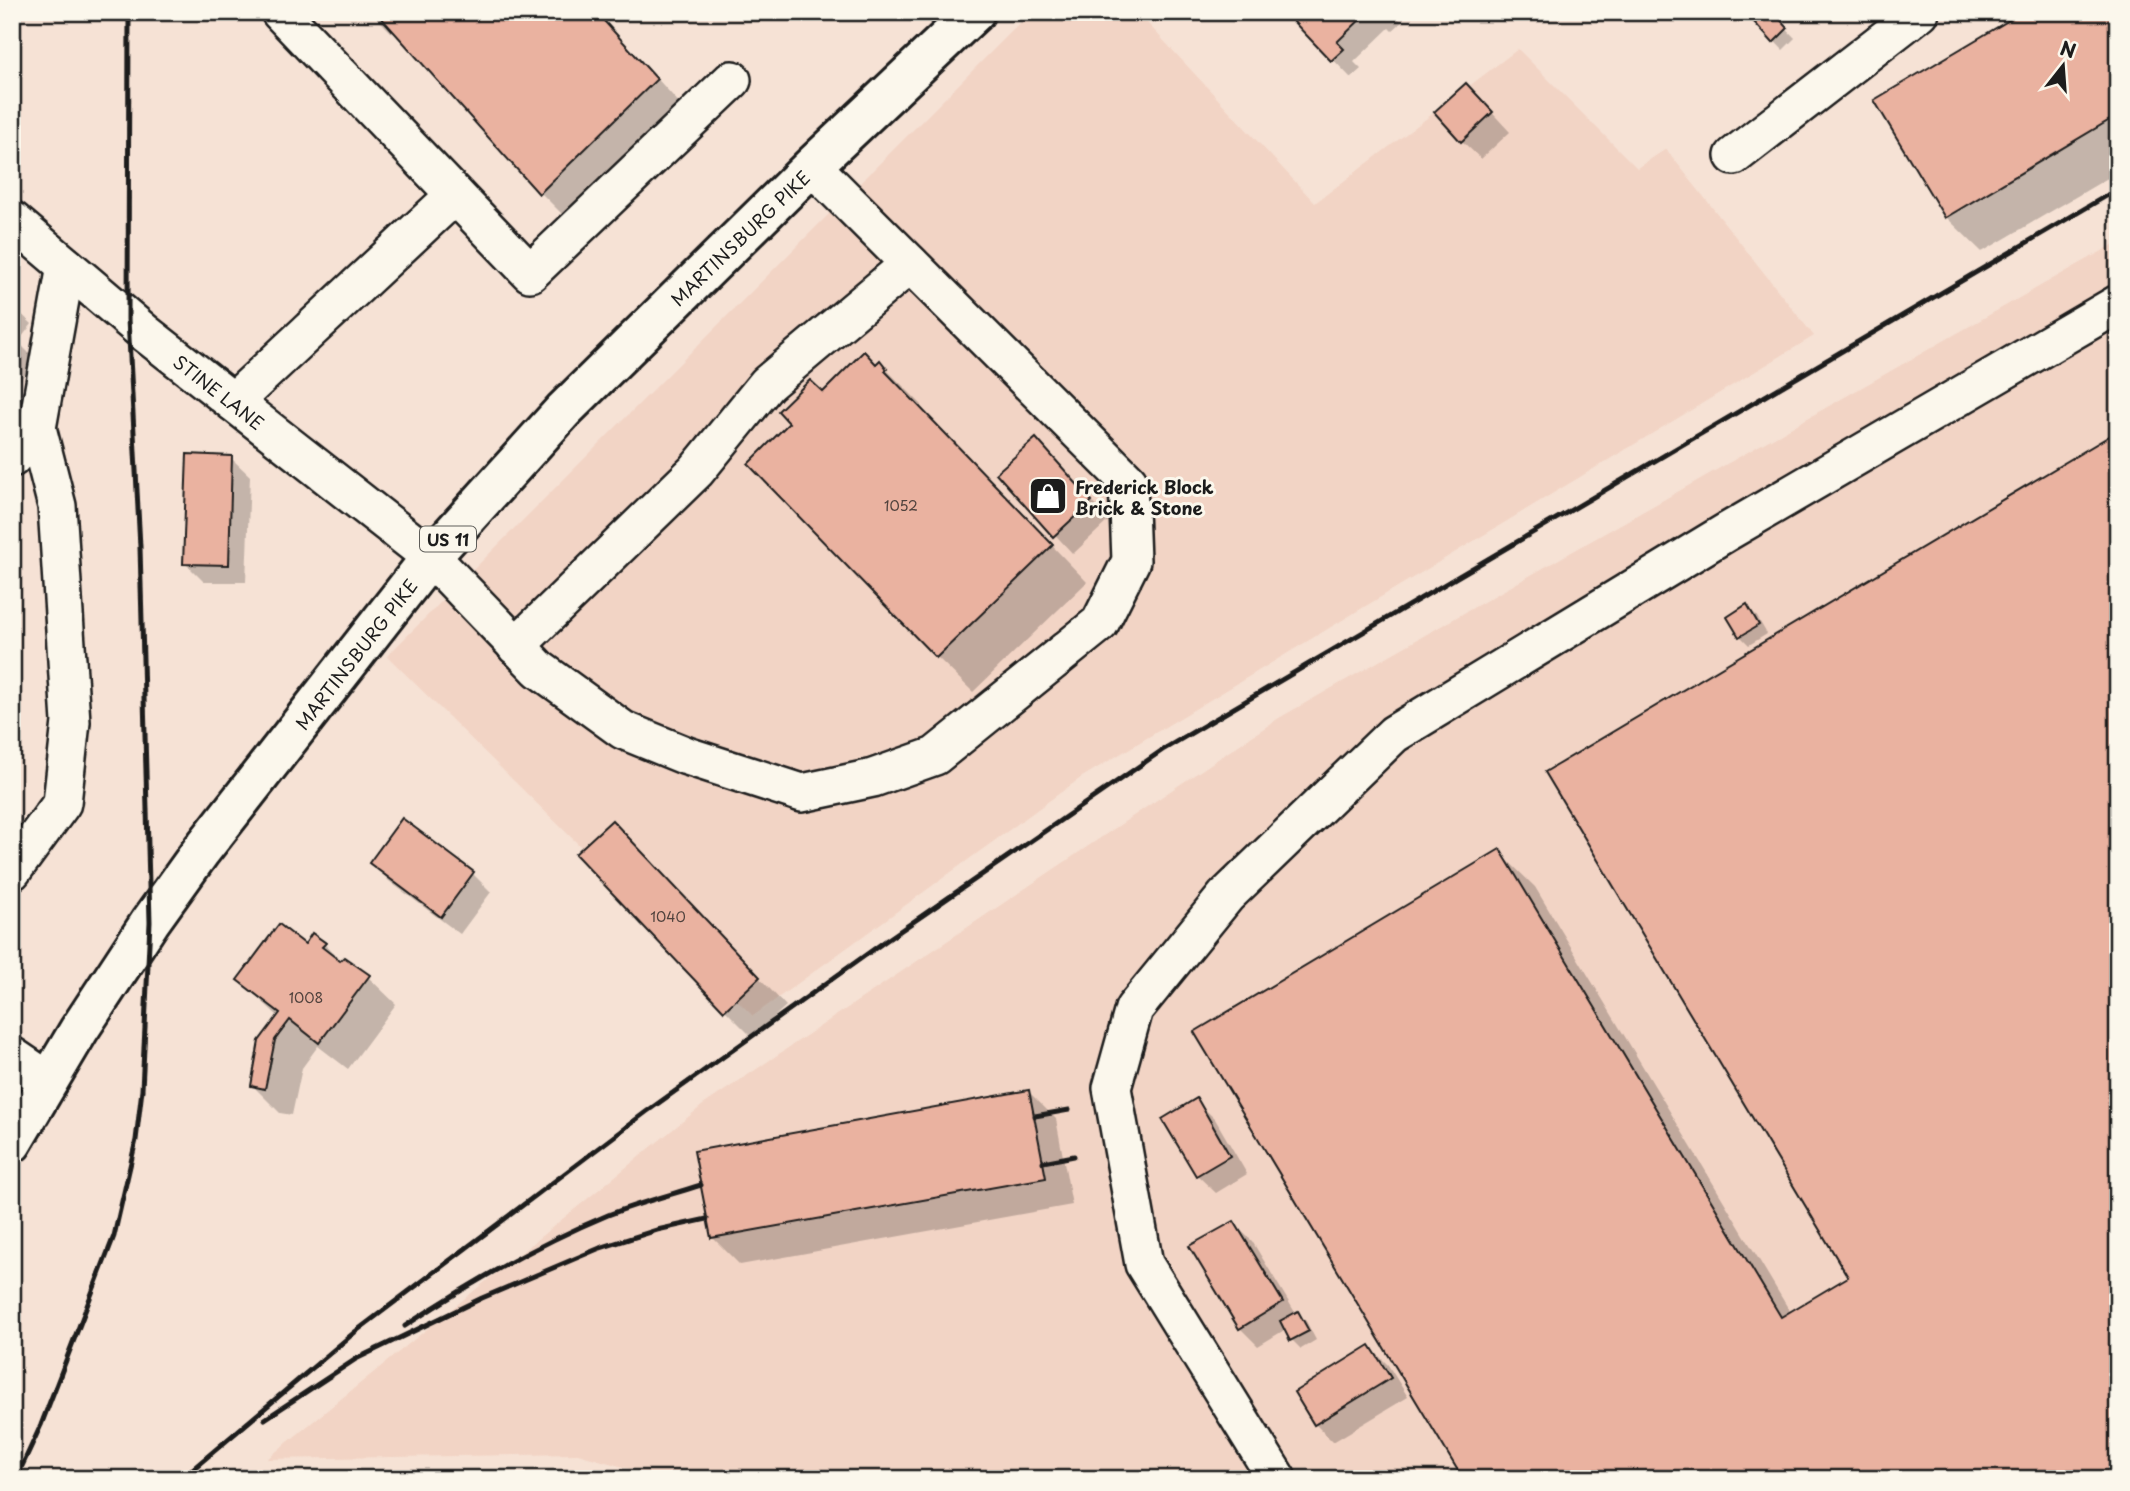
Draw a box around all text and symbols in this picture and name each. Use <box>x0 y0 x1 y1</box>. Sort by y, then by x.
north arrow <box>2028 32 2098 102</box>
text: N <box>2057 33 2080 64</box>
street label: MARTINSBURG PIKE <box>664 164 816 312</box>
street label: STINE LANE <box>168 348 270 436</box>
place label: Frederick Block Brick & Stone <box>1075 473 1214 521</box>
shop icon: Frederick Block Brick & Stone <box>1027 475 1069 517</box>
house number: 1052 <box>884 495 918 516</box>
road number: US 11 <box>420 526 476 552</box>
street label: MARTINSBURG PIKE <box>288 573 424 735</box>
house number: 1040 <box>650 906 686 927</box>
house number: 1008 <box>289 987 323 1008</box>

